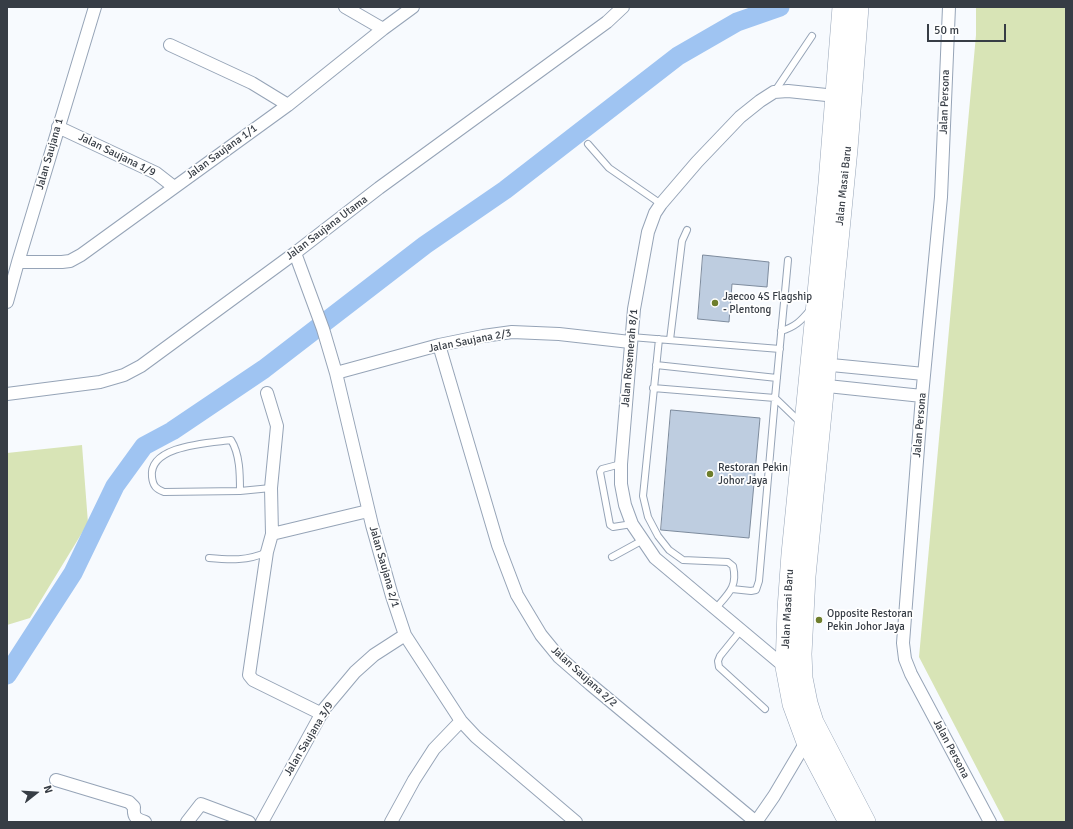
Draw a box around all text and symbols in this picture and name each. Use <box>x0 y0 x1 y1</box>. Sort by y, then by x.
scale bar <box>929 16 1008 42</box>
text: 50 m <box>934 23 959 38</box>
street label: Jalan Persona <box>937 69 953 135</box>
street label: Jalan Saujana 1 <box>33 117 67 191</box>
street label: Jalan Saujana 1/1 <box>184 122 260 182</box>
street label: Jalan Saujana 1/9 <box>76 131 158 179</box>
street label: Jalan Masai Baru <box>833 146 855 226</box>
street label: Jalan Saujana Utama <box>284 193 370 263</box>
place label: Jaecoo 4S Flagship - Plentong <box>723 290 812 316</box>
marker: Jaecoo 4S Flagship - Plentong <box>710 298 720 308</box>
street label: Jalan Rosemerah 8/1 <box>619 308 641 408</box>
street label: Jalan Saujana 2/3 <box>427 326 513 356</box>
street label: Jalan Persona <box>911 392 929 458</box>
place label: Restoran Pekin Johor Jaya <box>718 461 788 487</box>
marker: Restoran Pekin Johor Jaya <box>705 469 715 479</box>
street label: Jalan Saujana 2/1 <box>366 525 402 609</box>
street label: Jalan Masai Baru <box>779 569 797 649</box>
place label: Opposite Restoran Pekin Johor Jaya <box>827 607 913 633</box>
marker: Opposite Restoran Pekin Johor Jaya <box>814 615 824 625</box>
street label: Jalan Saujana 2/2 <box>548 644 620 710</box>
street label: Jalan Saujana 3/9 <box>282 699 336 779</box>
street label: Jalan Persona <box>930 717 972 781</box>
north arrow <box>16 773 56 813</box>
text: N <box>41 784 55 795</box>

